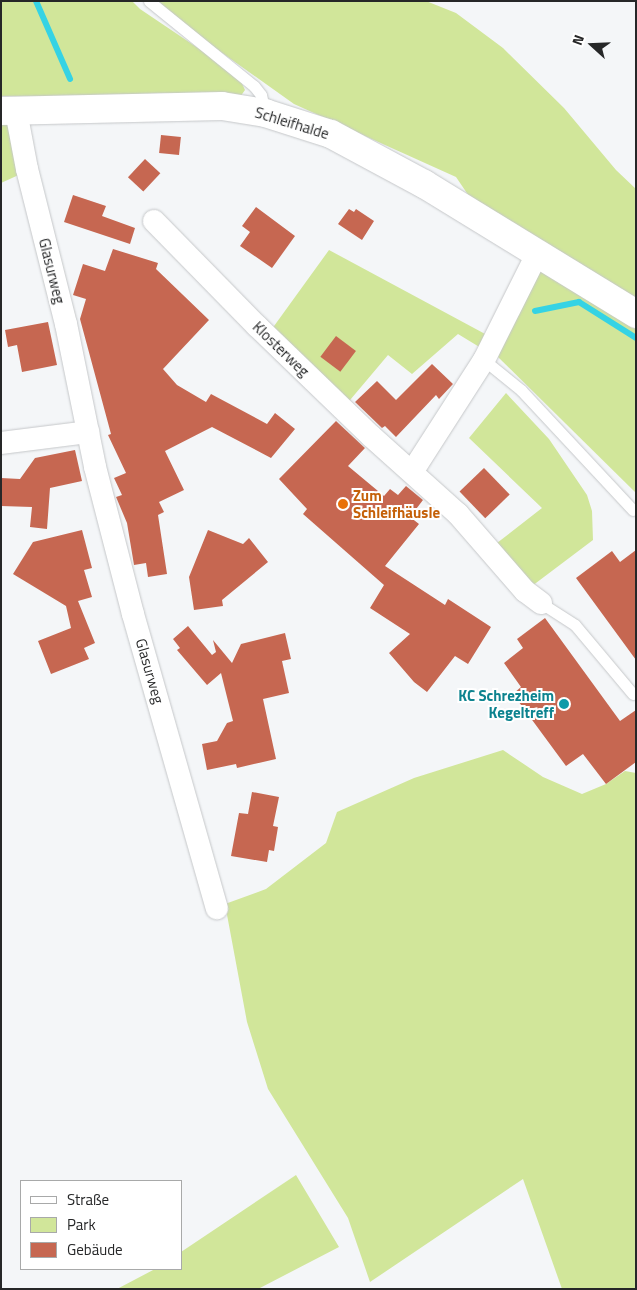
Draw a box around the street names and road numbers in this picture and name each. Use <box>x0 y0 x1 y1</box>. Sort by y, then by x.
street label: Schleifhalde <box>253 103 331 143</box>
street label: Glasurweg <box>35 236 69 306</box>
street label: Klosterweg <box>249 318 313 380</box>
street label: Glasurweg <box>132 636 168 706</box>

